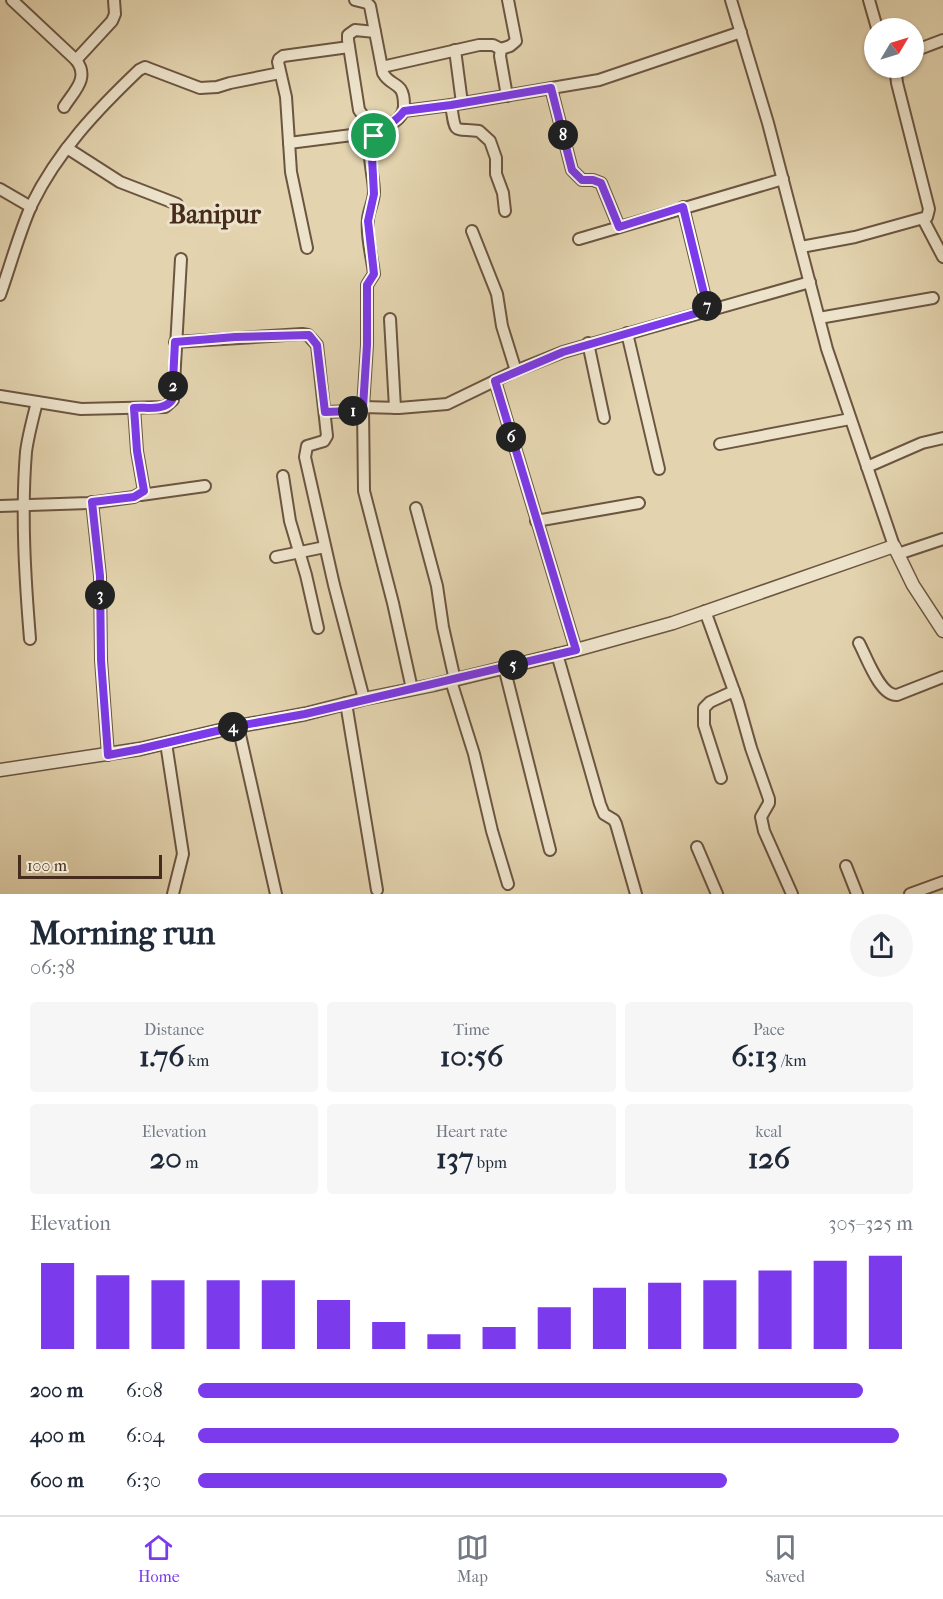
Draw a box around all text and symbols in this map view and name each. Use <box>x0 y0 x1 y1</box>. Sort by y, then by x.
north arrow <box>864 18 924 78</box>
map controls <box>864 18 924 78</box>
pin <box>348 110 399 161</box>
icon: arrive <box>357 119 390 152</box>
pin: 8 <box>548 120 578 150</box>
text: 8 <box>559 125 567 144</box>
district label: Banipur <box>169 199 262 230</box>
pin: 7 <box>692 291 722 321</box>
text: 7 <box>703 296 711 315</box>
pin: 2 <box>158 371 188 401</box>
text: 2 <box>169 376 177 395</box>
pin: 1 <box>338 396 368 426</box>
text: 1 <box>350 401 356 420</box>
pin: 6 <box>496 422 526 452</box>
text: 6 <box>507 427 515 446</box>
pin: 3 <box>85 580 115 610</box>
text: 3 <box>97 585 103 604</box>
pin: 5 <box>498 650 528 680</box>
text: 5 <box>510 655 516 674</box>
pin: 4 <box>218 712 248 742</box>
text: 4 <box>228 717 238 736</box>
scale bar <box>18 852 162 880</box>
text: 100 m <box>27 856 67 875</box>
text: Morning run <box>30 914 215 953</box>
button: share <box>850 914 913 977</box>
text: 06:38 <box>30 956 75 979</box>
text: Distance <box>144 1020 204 1039</box>
text: Time <box>453 1020 490 1039</box>
text: Pace <box>753 1020 785 1039</box>
text: 1.76 <box>139 1039 184 1074</box>
text: 10:56 <box>440 1039 503 1074</box>
text: 6:13 <box>731 1039 778 1074</box>
text: km <box>184 1051 209 1070</box>
text: /km <box>778 1051 807 1070</box>
text: Elevation <box>142 1122 207 1141</box>
text: Heart rate <box>436 1122 507 1141</box>
text: kcal <box>755 1122 782 1141</box>
text: 20 <box>150 1141 182 1176</box>
text: 137 <box>436 1141 473 1176</box>
text: 126 <box>748 1141 790 1176</box>
text: m <box>182 1153 199 1172</box>
text: bpm <box>473 1153 507 1172</box>
text: Elevation <box>30 1212 111 1235</box>
text: 305–325 m <box>828 1212 913 1235</box>
text: 200 m <box>30 1379 83 1402</box>
text: 6:08 <box>126 1379 163 1402</box>
text: 400 m <box>30 1424 85 1447</box>
text: 6:04 <box>126 1424 164 1447</box>
text: 600 m <box>30 1469 84 1492</box>
text: 6:30 <box>126 1469 161 1492</box>
tab: Home <box>138 1531 180 1586</box>
tab: Map <box>456 1531 489 1586</box>
tab: Saved <box>765 1531 805 1586</box>

